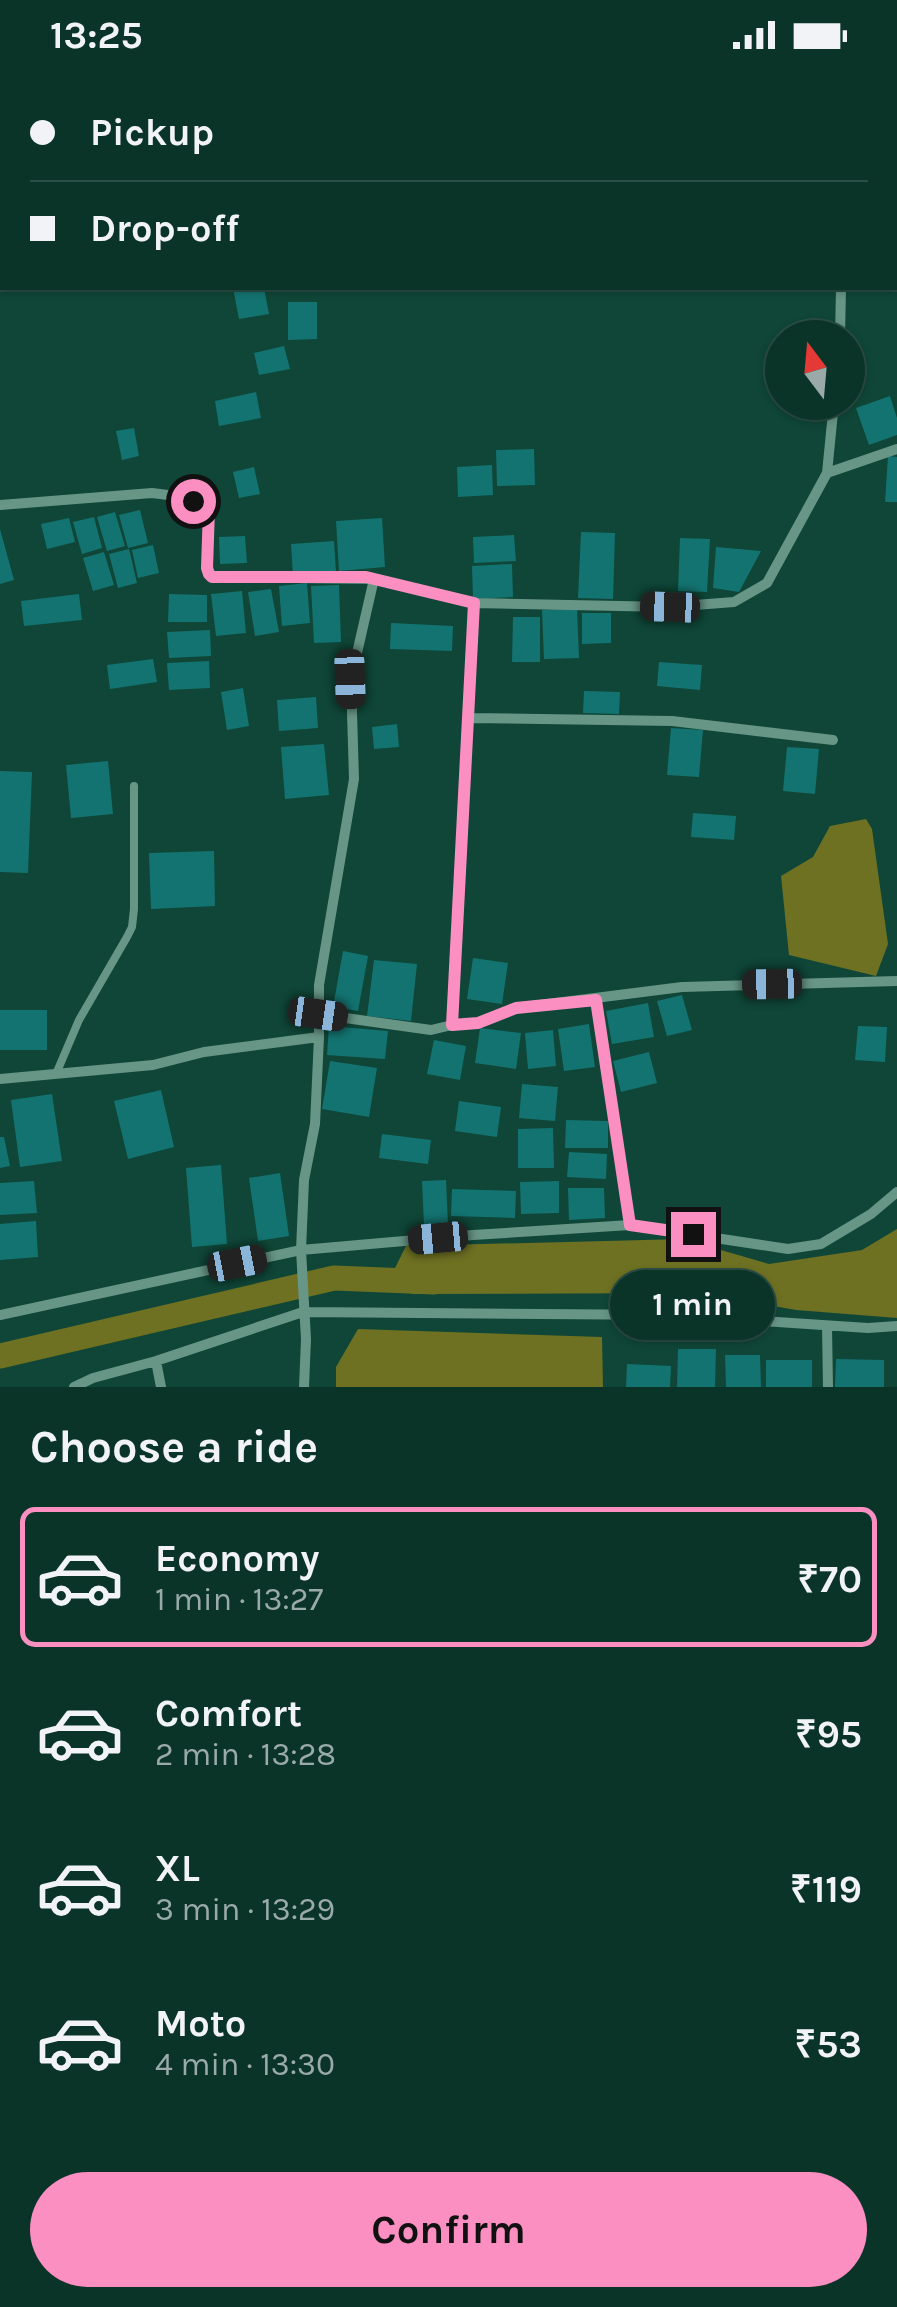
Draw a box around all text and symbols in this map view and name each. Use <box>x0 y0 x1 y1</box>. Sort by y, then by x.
text: 13:25 <box>50 13 143 58</box>
text: Pickup <box>90 110 214 155</box>
text: Drop-off <box>90 206 239 251</box>
north arrow <box>765 320 865 420</box>
map controls <box>765 320 865 420</box>
route start <box>171 479 216 524</box>
car <box>639 591 701 623</box>
car <box>334 648 366 710</box>
car <box>742 968 802 1000</box>
car <box>286 995 350 1033</box>
route end <box>671 1212 716 1257</box>
car <box>407 1220 469 1256</box>
car <box>205 1243 269 1283</box>
callout: 1 min <box>610 1269 776 1339</box>
text: 1 min <box>652 1286 733 1323</box>
text: Choose a ride <box>30 1421 318 1473</box>
icon: car <box>35 1532 125 1622</box>
text: Economy <box>155 1536 319 1581</box>
text: ₹70 <box>797 1557 862 1602</box>
text: 1 min · 13:27 <box>155 1581 323 1618</box>
icon: car <box>35 1687 125 1777</box>
text: Comfort <box>155 1691 302 1736</box>
text: ₹95 <box>795 1712 862 1757</box>
text: 2 min · 13:28 <box>155 1736 336 1773</box>
icon: car <box>35 1842 125 1932</box>
text: XL <box>155 1846 200 1891</box>
text: ₹119 <box>790 1867 862 1912</box>
text: 3 min · 13:29 <box>155 1891 335 1928</box>
icon: car <box>35 1997 125 2087</box>
text: Moto <box>155 2001 246 2046</box>
text: ₹53 <box>795 2022 862 2067</box>
text: 4 min · 13:30 <box>155 2046 335 2083</box>
button: Confirm <box>30 2172 867 2287</box>

